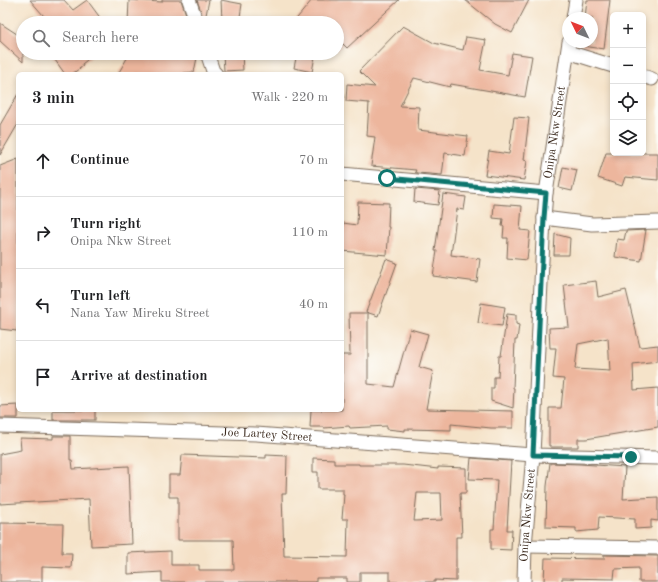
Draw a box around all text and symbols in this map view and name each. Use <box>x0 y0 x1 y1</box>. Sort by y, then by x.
north arrow <box>562 12 598 48</box>
map controls <box>610 12 646 156</box>
button: + <box>610 12 646 48</box>
search box <box>16 16 344 60</box>
icon: search <box>30 27 52 49</box>
text: Search here <box>62 31 139 46</box>
button: − <box>610 48 646 84</box>
button: locate <box>610 84 646 120</box>
street label: Onipa Nkw Street <box>542 85 568 180</box>
text: 3 min <box>32 90 75 107</box>
text: Walk · 220 m <box>251 91 328 104</box>
button: layers <box>610 120 646 156</box>
icon: ahead <box>32 150 54 172</box>
text: Continue <box>70 153 129 168</box>
text: 70 m <box>299 154 328 167</box>
route start <box>378 169 396 187</box>
text: Turn right <box>70 217 141 232</box>
icon: right <box>32 222 54 244</box>
text: 110 m <box>291 226 328 239</box>
text: Onipa Nkw Street <box>70 235 171 248</box>
text: Turn left <box>70 289 130 304</box>
icon: left <box>32 294 54 316</box>
text: 40 m <box>299 298 328 311</box>
text: Nana Yaw Mireku Street <box>70 307 210 320</box>
icon: arrive <box>32 366 54 388</box>
text: Arrive at destination <box>70 369 208 384</box>
street label: Joe Lartey Street <box>221 427 313 444</box>
route end <box>622 448 640 466</box>
street label: Onipa Nkw Street <box>519 468 538 562</box>

